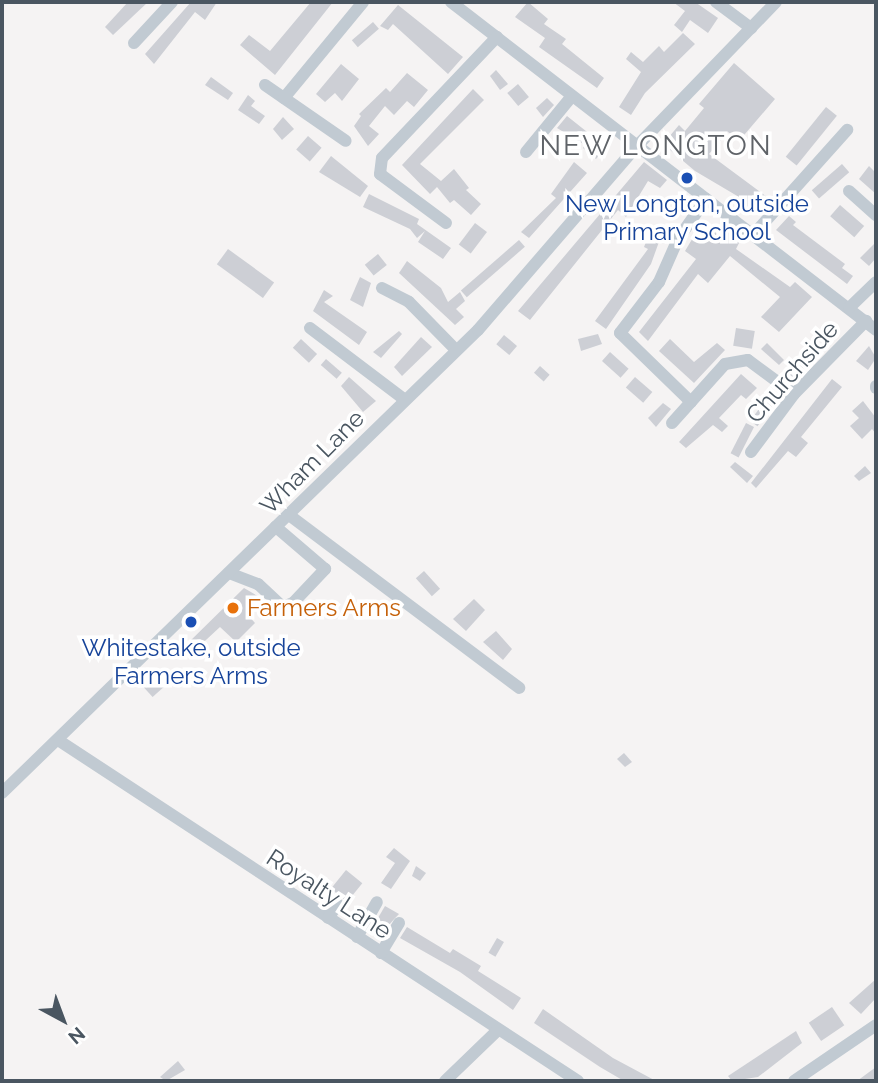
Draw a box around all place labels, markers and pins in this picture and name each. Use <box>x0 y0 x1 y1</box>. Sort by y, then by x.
marker: New Longton, outside Primary School <box>679 170 695 186</box>
place label: New Longton, outside Primary School <box>565 190 809 246</box>
place label: Farmers Arms <box>247 594 402 622</box>
marker: Farmers Arms <box>225 600 241 616</box>
marker: Whitestake, outside Farmers Arms <box>183 614 199 630</box>
place label: Whitestake, outside Farmers Arms <box>81 634 301 690</box>

